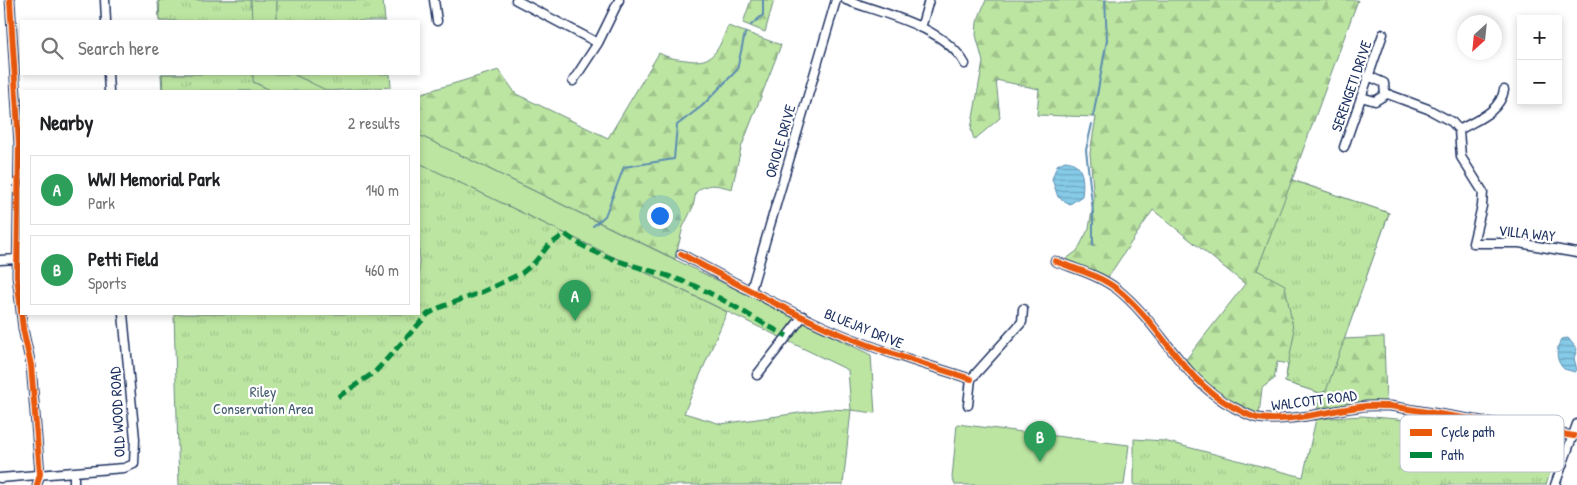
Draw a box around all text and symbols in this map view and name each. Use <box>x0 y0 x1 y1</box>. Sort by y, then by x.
north arrow <box>1457 15 1502 60</box>
map controls <box>1517 15 1562 105</box>
button: + <box>1517 15 1562 60</box>
search box <box>20 20 420 75</box>
icon: search <box>38 34 66 62</box>
text: Search here <box>78 35 159 61</box>
street label: SERENGETI DRIVE <box>1326 37 1377 134</box>
button: − <box>1517 60 1562 105</box>
street label: ORIOLE DRIVE <box>760 102 801 180</box>
text: Nearby <box>40 108 93 137</box>
text: 2 results <box>348 112 400 134</box>
text: WWI Memorial Park <box>88 166 220 192</box>
text: A <box>53 179 61 201</box>
text: 140 m <box>365 179 399 201</box>
text: Park <box>88 192 115 214</box>
your location <box>647 203 673 229</box>
street label: VILLA WAY <box>1498 220 1557 246</box>
text: Petti Field <box>88 246 158 272</box>
text: B <box>53 259 61 281</box>
text: 460 m <box>365 259 399 281</box>
text: Sports <box>88 272 126 294</box>
pin: A <box>559 280 591 321</box>
street label: BLUEJAY DRIVE <box>821 303 907 354</box>
street label: OLD WOOD ROAD <box>104 365 130 458</box>
park label: Riley Conservation Area <box>213 381 313 419</box>
street label: WALCOTT ROAD <box>1270 384 1359 416</box>
legend <box>1400 415 1564 472</box>
pin: B <box>1024 421 1056 462</box>
text: Cycle path <box>1441 422 1495 442</box>
text: Path <box>1441 445 1464 464</box>

